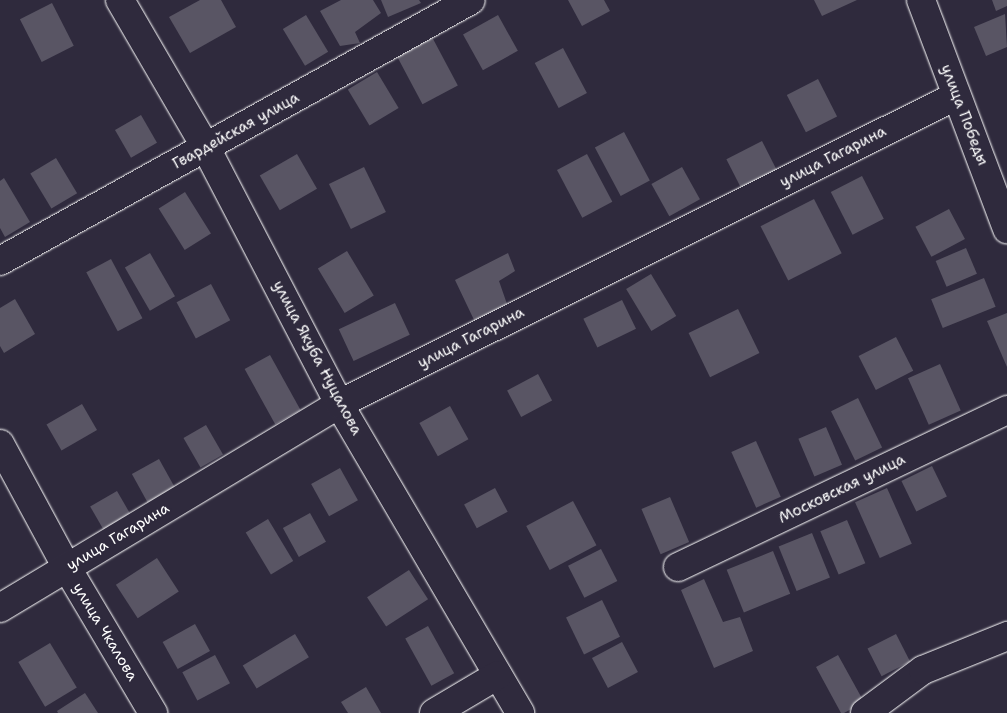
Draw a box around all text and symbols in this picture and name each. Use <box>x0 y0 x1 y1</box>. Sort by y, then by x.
street label: улица Победы <box>936 62 992 168</box>
street label: Гвардейская улица <box>170 89 302 173</box>
street label: улица Гагарина <box>777 122 889 192</box>
street label: улица Якуба Нуцалова <box>269 278 365 438</box>
street label: улица Гагарина <box>415 303 527 373</box>
street label: Московская улица <box>776 451 908 527</box>
street label: улица Гагарина <box>63 499 173 575</box>
street label: улица Чкалова <box>69 580 141 684</box>

